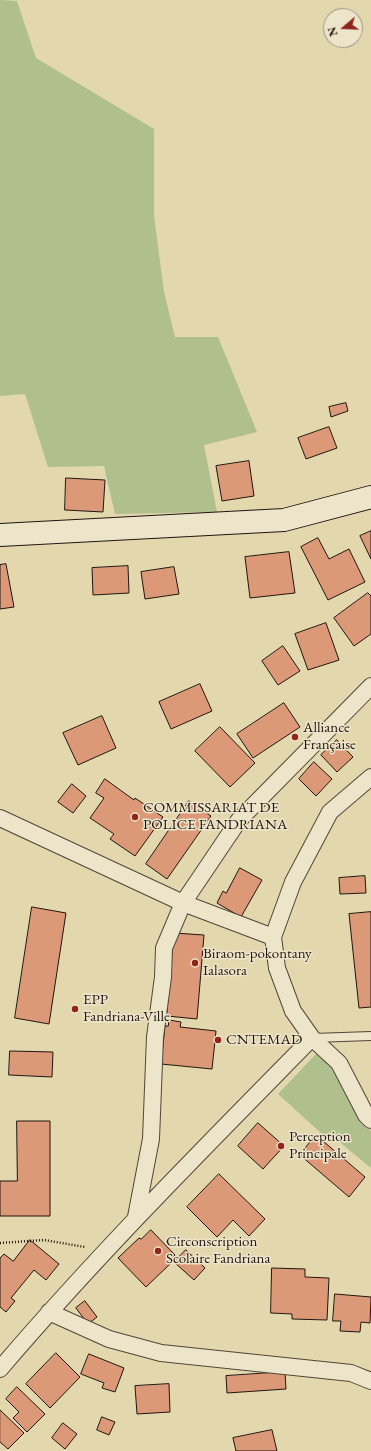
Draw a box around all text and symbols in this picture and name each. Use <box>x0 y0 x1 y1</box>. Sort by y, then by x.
north arrow <box>323 8 363 48</box>
text: N <box>325 25 341 38</box>
place label: Alliance Française <box>303 719 356 754</box>
marker: Alliance Française <box>290 732 300 742</box>
place label: COMMISSARIAT DE POLICE FANDRIANA <box>143 799 287 834</box>
marker: COMMISSARIAT DE POLICE FANDRIANA <box>130 812 140 822</box>
place label: Biraom-pokontany Ialasora <box>203 945 312 980</box>
marker: Biraom-pokontany Ialasora <box>190 958 200 968</box>
place label: EPP Fandriana-Ville <box>83 991 170 1026</box>
marker: EPP Fandriana-Ville <box>70 1004 80 1014</box>
place label: CNTEMAD <box>226 1031 302 1049</box>
marker: CNTEMAD <box>213 1035 223 1045</box>
place label: Perception Principale <box>289 1128 351 1163</box>
marker: Perception Principale <box>276 1141 286 1151</box>
place label: Circonscription Scolaire Fandriana <box>166 1233 270 1268</box>
marker: Circonscription Scolaire Fandriana <box>153 1246 163 1256</box>

